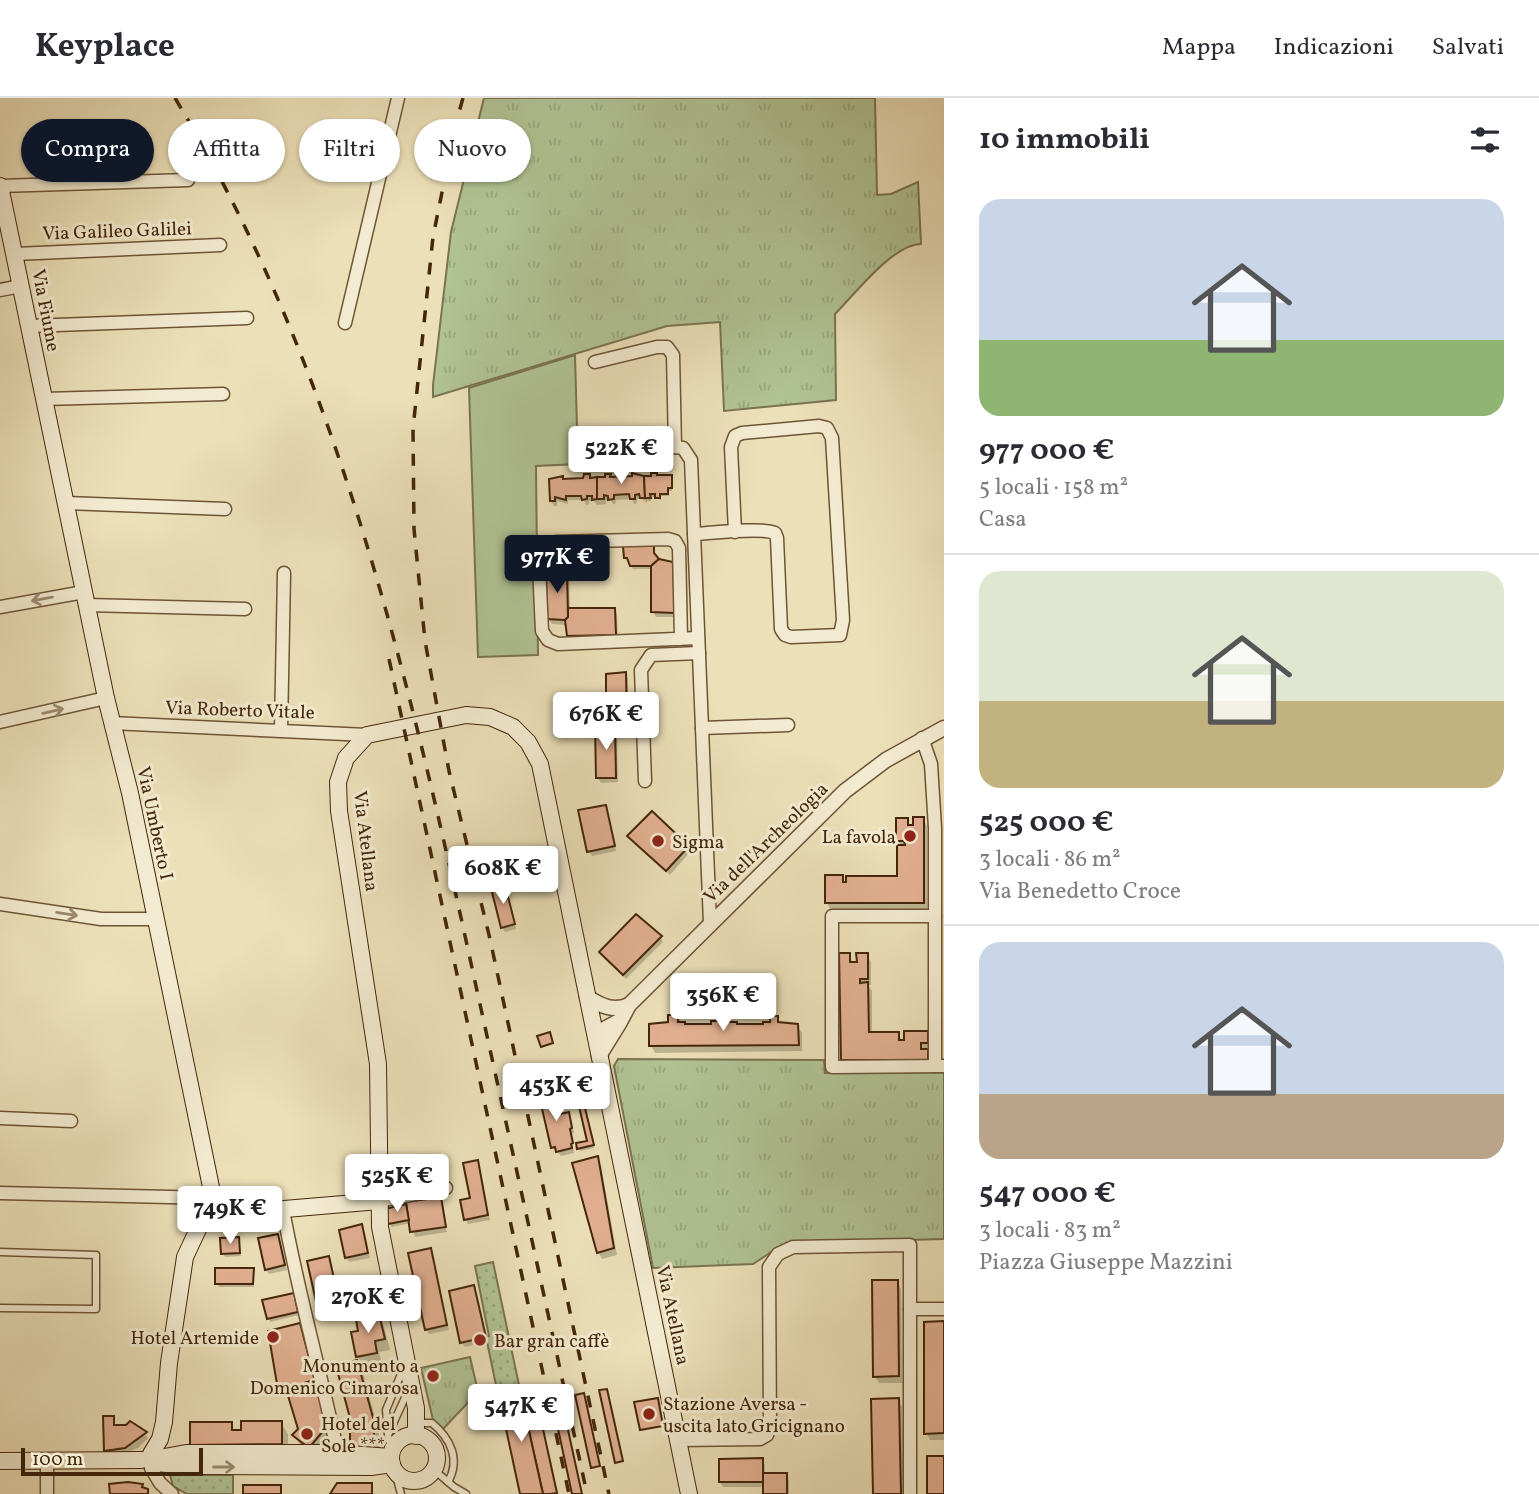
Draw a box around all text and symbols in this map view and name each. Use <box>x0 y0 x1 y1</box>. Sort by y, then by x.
text: Keyplace <box>35 25 175 71</box>
text: Mappa <box>1162 31 1236 65</box>
text: Indicazioni <box>1274 31 1394 65</box>
text: Salvati <box>1432 31 1504 65</box>
chip: Compra <box>21 119 154 182</box>
chip: Affitta <box>168 119 285 182</box>
chip: Filtri <box>299 119 400 182</box>
chip: Nuovo <box>414 119 531 182</box>
text: 10 immobili <box>979 119 1150 161</box>
icon: filters <box>1466 121 1504 159</box>
street label: Via Galileo Galilei <box>42 216 193 248</box>
icon: home <box>1179 245 1305 371</box>
street label: Via Fiume <box>24 267 66 354</box>
pin: 522K € <box>564 426 678 486</box>
text: 977 000 € <box>979 430 1114 472</box>
text: 522K € <box>584 433 658 465</box>
text: 5 locali · 158 m² <box>979 472 1128 504</box>
text: Casa <box>979 504 1027 536</box>
pin: 977K € <box>500 536 614 595</box>
text: 977K € <box>521 542 593 574</box>
one-way arrow <box>31 593 54 607</box>
icon: home <box>1179 617 1305 743</box>
pin: 676K € <box>549 692 663 752</box>
street label: Via Roberto Vitale <box>165 695 315 727</box>
text: 676K € <box>569 699 643 731</box>
one-way arrow <box>41 704 64 717</box>
street label: Via Umberto I <box>129 764 179 882</box>
street label: Via dell'Archeologia <box>698 777 835 910</box>
street label: Via Atellana <box>346 789 384 893</box>
text: 525 000 € <box>979 802 1114 844</box>
place label: La favola <box>822 825 896 851</box>
marker: La favola <box>902 828 918 844</box>
place label: Sigma <box>672 830 724 856</box>
marker: Sigma <box>650 833 666 849</box>
text: 3 locali · 86 m² <box>979 844 1121 876</box>
pin: 608K € <box>446 846 560 906</box>
text: 608K € <box>464 853 542 885</box>
text: Via Benedetto Croce <box>979 876 1181 908</box>
one-way arrow <box>56 908 78 921</box>
pin: 356K € <box>666 974 780 1033</box>
text: 356K € <box>686 980 760 1012</box>
icon: home <box>1179 988 1305 1114</box>
pin: 453K € <box>499 1063 613 1123</box>
text: 453K € <box>519 1070 593 1102</box>
pin: 525K € <box>340 1154 454 1214</box>
text: 525K € <box>361 1161 433 1193</box>
text: 547 000 € <box>979 1173 1116 1215</box>
pin: 749K € <box>173 1186 287 1246</box>
text: 749K € <box>193 1193 267 1225</box>
text: 3 locali · 83 m² <box>979 1215 1121 1247</box>
text: Piazza Giuseppe Mazzini <box>979 1247 1233 1279</box>
street label: Via Atellana <box>649 1263 695 1368</box>
pin: 270K € <box>311 1276 425 1335</box>
text: 270K € <box>331 1282 405 1314</box>
place label: Hotel Artemide <box>131 1326 259 1352</box>
marker: Hotel Artemide <box>265 1329 281 1345</box>
place label: Bar gran caffè <box>494 1329 609 1355</box>
marker: Bar gran caffè <box>472 1332 488 1348</box>
place label: Monumento a Domenico Cimarosa <box>250 1354 419 1402</box>
marker: Monumento a Domenico Cimarosa <box>425 1368 441 1384</box>
pin: 547K € <box>464 1384 578 1444</box>
text: 547K € <box>484 1391 558 1423</box>
place label: Stazione Aversa - uscita lato Gricignano <box>663 1392 845 1440</box>
marker: Stazione Aversa - uscita lato Gricignano <box>641 1406 657 1422</box>
place label: Hotel del Sole *** <box>321 1412 396 1460</box>
marker: Hotel del Sole *** <box>299 1426 315 1442</box>
scale bar <box>21 1445 203 1477</box>
text: 100 m <box>32 1447 83 1473</box>
one-way arrow <box>212 1460 235 1474</box>

